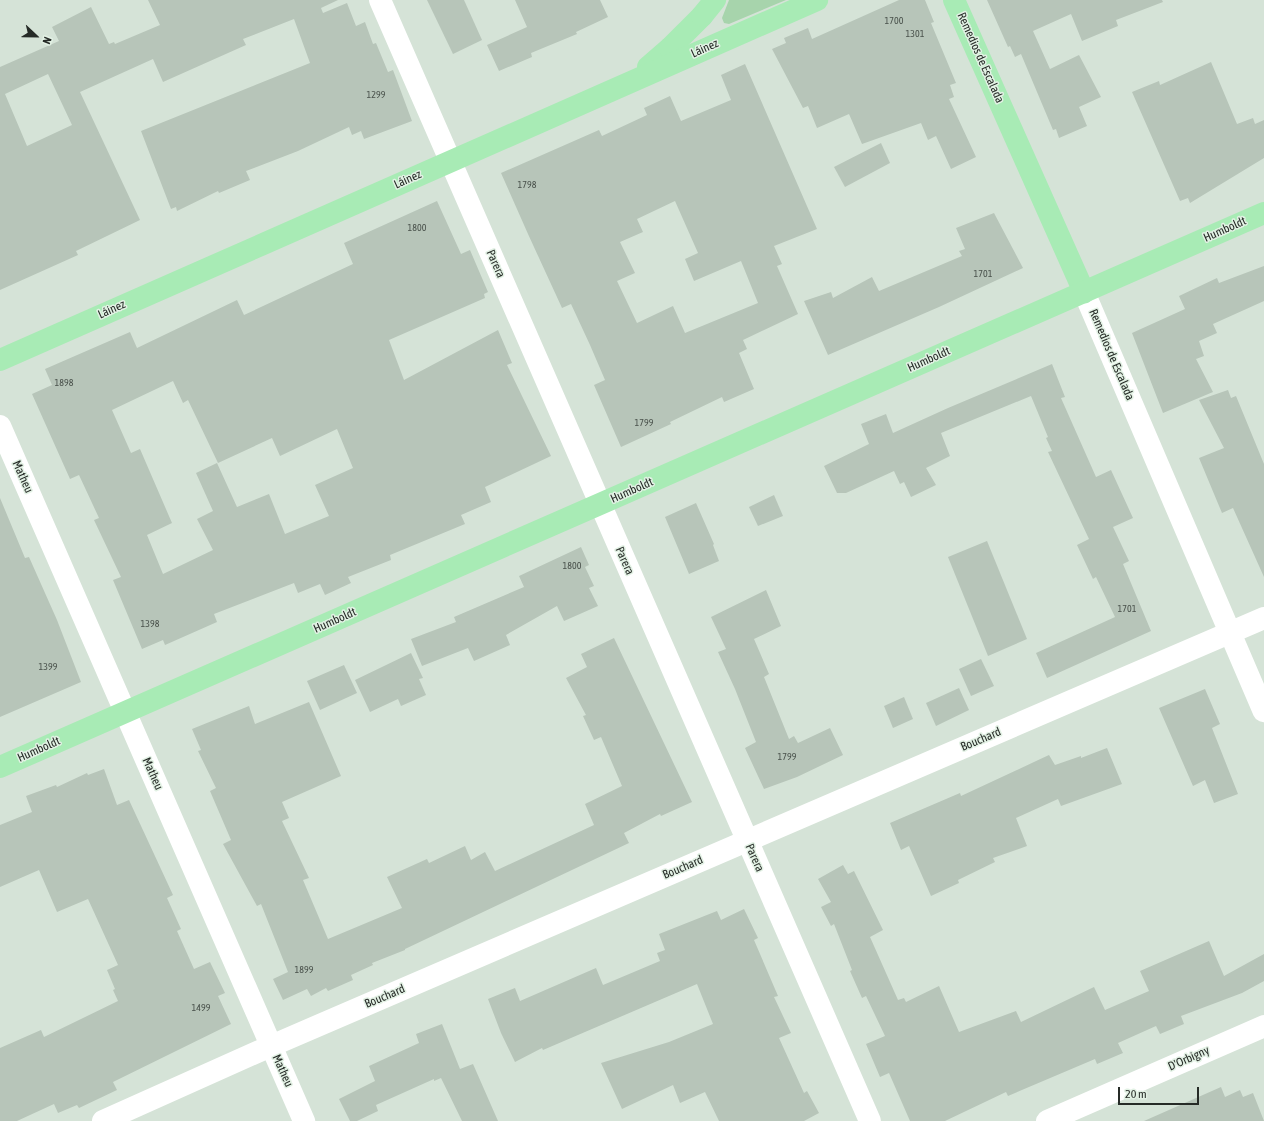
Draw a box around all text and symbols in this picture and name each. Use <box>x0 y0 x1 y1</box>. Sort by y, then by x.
street label: Remedios de Escalada <box>954 10 1006 106</box>
house number: 1700 <box>885 15 903 27</box>
north arrow <box>16 16 56 56</box>
house number: 1301 <box>906 28 924 40</box>
text: N <box>40 35 54 46</box>
street label: Láinez <box>689 37 721 61</box>
house number: 1299 <box>367 89 385 101</box>
street label: Láinez <box>392 168 424 192</box>
house number: 1798 <box>518 179 536 191</box>
street label: Humboldt <box>1202 214 1248 246</box>
house number: 1800 <box>408 222 426 234</box>
street label: Parera <box>483 248 507 280</box>
house number: 1701 <box>974 268 992 280</box>
street label: Láinez <box>96 298 128 322</box>
street label: Remedios de Escalada <box>1085 307 1137 403</box>
street label: Humboldt <box>906 344 952 376</box>
house number: 1898 <box>55 377 73 389</box>
house number: 1799 <box>635 417 653 429</box>
street label: Matheu <box>8 458 36 496</box>
street label: Humboldt <box>609 475 655 507</box>
street label: Parera <box>612 545 636 577</box>
house number: 1800 <box>563 560 581 572</box>
house number: 1701 <box>1118 603 1136 615</box>
street label: Humboldt <box>312 605 358 637</box>
house number: 1398 <box>141 618 159 630</box>
house number: 1399 <box>39 661 57 673</box>
street label: Bouchard <box>959 725 1003 755</box>
street label: Humboldt <box>16 734 62 766</box>
house number: 1799 <box>778 751 796 763</box>
street label: Matheu <box>138 755 166 793</box>
street label: Parera <box>742 842 766 874</box>
street label: Bouchard <box>661 853 705 883</box>
house number: 1899 <box>295 964 313 976</box>
street label: Bouchard <box>363 982 407 1012</box>
house number: 1499 <box>192 1002 210 1014</box>
street label: D'Orbigny <box>1166 1044 1212 1074</box>
street label: Matheu <box>268 1052 296 1090</box>
scale bar <box>1120 1079 1201 1105</box>
text: 20 m <box>1125 1087 1147 1101</box>

